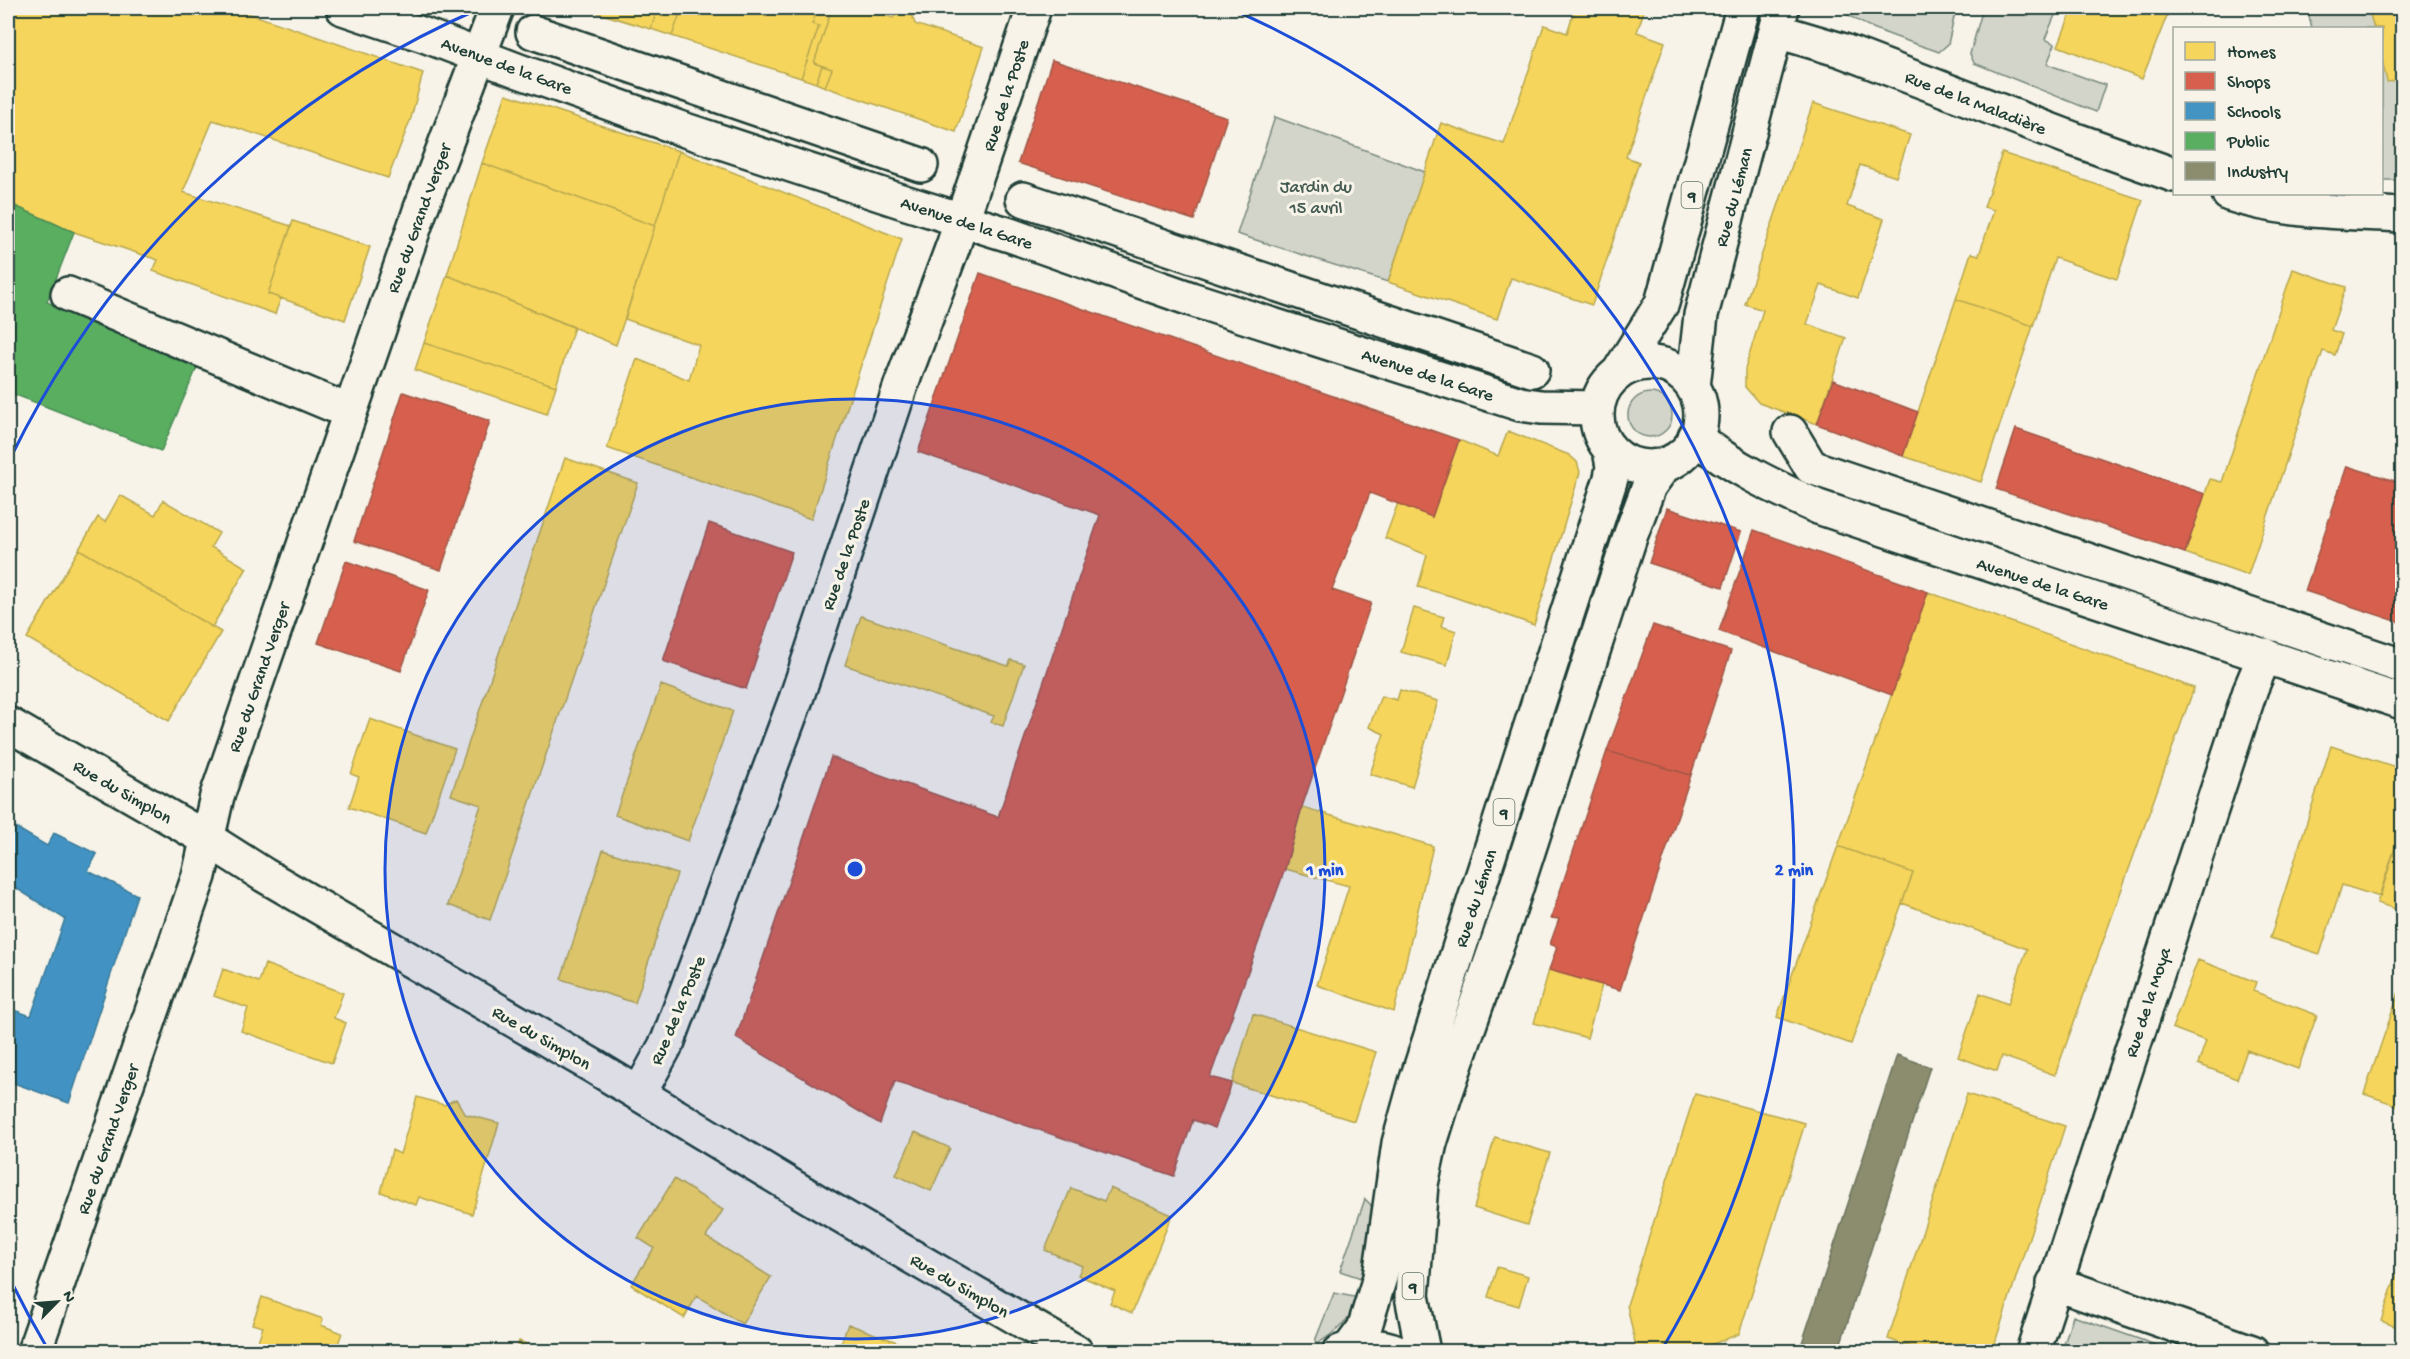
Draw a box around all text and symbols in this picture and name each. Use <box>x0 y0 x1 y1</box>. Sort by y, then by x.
legend <box>2173 27 2383 195</box>
street label: Avenue de la Gare <box>438 34 575 101</box>
street label: Rue de la Poste <box>979 37 1036 154</box>
text: Homes <box>2227 43 2277 64</box>
street label: Rue de la Maladière <box>1902 68 2049 141</box>
text: Shops <box>2227 73 2271 94</box>
text: Schools <box>2227 103 2282 124</box>
text: Public <box>2226 133 2270 154</box>
street label: Rue du Grand Verger <box>384 140 458 296</box>
street label: Rue du Léman <box>1712 145 1759 250</box>
text: Industry <box>2227 163 2288 184</box>
park label: Jardin du 15 avril <box>1280 178 1353 220</box>
road number: 9 <box>1682 182 1702 208</box>
street label: Avenue de la Gare <box>897 193 1036 256</box>
street label: Avenue de la Gare <box>1358 345 1497 408</box>
street label: Rue de la Poste <box>819 496 876 613</box>
street label: Avenue de la Gare <box>1973 554 2112 617</box>
street label: Rue du Grand Verger <box>225 598 296 756</box>
street label: Rue du Simplon <box>69 756 175 830</box>
road number: 9 <box>1494 799 1514 825</box>
street label: Rue du Léman <box>1452 847 1503 950</box>
centre of rings <box>845 859 865 879</box>
text: 1 min <box>1306 861 1344 882</box>
text: 2 min <box>1775 861 1814 882</box>
street label: Rue de la Moya <box>2122 944 2177 1060</box>
street label: Rue de la Poste <box>647 953 712 1069</box>
street label: Rue du Simplon <box>488 1002 594 1076</box>
street label: Rue du Grand Verger <box>74 1060 145 1218</box>
street label: Rue du Simplon <box>906 1250 1012 1324</box>
north arrow <box>27 1272 87 1332</box>
road number: 9 <box>1402 1273 1424 1299</box>
text: N <box>57 1288 78 1306</box>

